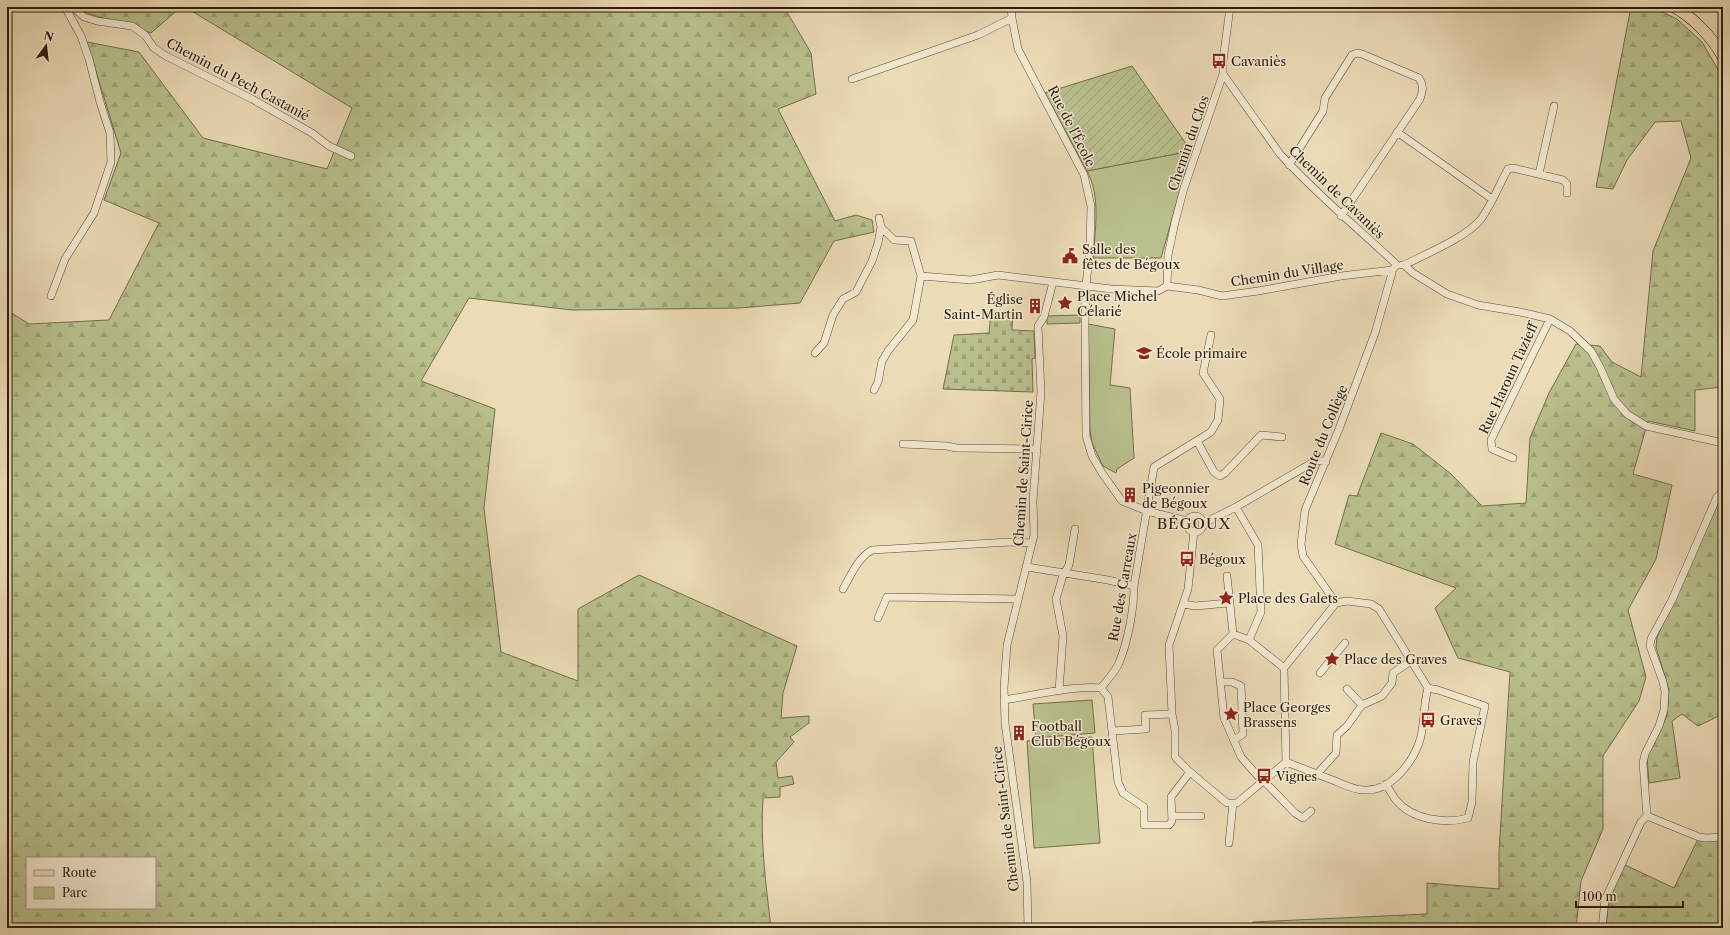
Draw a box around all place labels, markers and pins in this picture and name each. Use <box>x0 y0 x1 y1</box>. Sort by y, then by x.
bus stop icon: Cavaniès <box>1210 52 1228 70</box>
place label: Cavaniès <box>1231 53 1286 69</box>
place label: Salle des fêtes de Bégoux <box>1082 241 1181 272</box>
public building icon: Salle des fêtes de Bégoux <box>1061 247 1079 265</box>
place label: Place Michel Célarié <box>1077 288 1157 319</box>
place label: Église Saint-Martin <box>944 291 1023 322</box>
place icon: Place Michel Célarié <box>1056 294 1074 312</box>
building icon: Église Saint-Martin <box>1026 297 1044 315</box>
school or university icon: École primaire <box>1135 344 1153 362</box>
place label: École primaire <box>1156 345 1247 361</box>
place label: Pigeonnier de Bégoux <box>1142 480 1210 511</box>
building icon: Pigeonnier de Bégoux <box>1121 486 1139 504</box>
bus stop icon: Bégoux <box>1178 550 1196 568</box>
place label: Bégoux <box>1199 551 1246 567</box>
place icon: Place des Galets <box>1217 589 1235 607</box>
place label: Place des Galets <box>1238 590 1338 606</box>
place icon: Place des Graves <box>1323 650 1341 668</box>
place label: Place des Graves <box>1344 651 1448 667</box>
place label: Place Georges Brassens <box>1243 699 1331 730</box>
place icon: Place Georges Brassens <box>1222 705 1240 723</box>
bus stop icon: Graves <box>1419 711 1437 729</box>
place label: Graves <box>1440 712 1482 728</box>
place label: Football Club Bégoux <box>1031 718 1111 749</box>
building icon: Football Club Bégoux <box>1010 724 1028 742</box>
bus stop icon: Vignes <box>1255 767 1273 785</box>
place label: Vignes <box>1275 768 1318 784</box>

